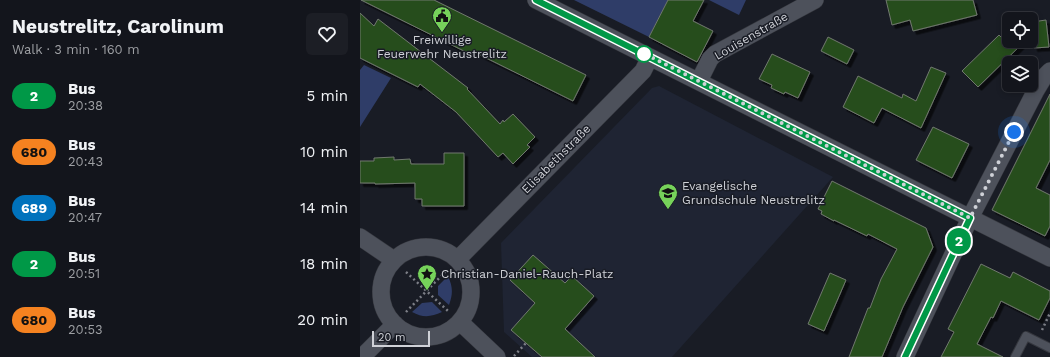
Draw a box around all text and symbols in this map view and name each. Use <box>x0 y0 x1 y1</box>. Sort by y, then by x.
public building icon: Freiwillige Feuerwehr Neustrelitz <box>431 5 453 33</box>
street label: Louisenstraße <box>712 9 790 63</box>
map controls <box>1002 12 1038 92</box>
button: locate <box>1002 12 1038 48</box>
button: heart <box>306 13 348 55</box>
text: Neustrelitz, Carolinum <box>12 15 224 38</box>
place label: Freiwillige Feuerwehr Neustrelitz <box>377 33 507 61</box>
text: Walk · 3 min · 160 m <box>12 42 140 57</box>
unlabelled marker <box>635 45 653 63</box>
button: layers <box>1002 56 1038 92</box>
text: Bus <box>68 80 96 98</box>
text: 5 min <box>307 87 348 105</box>
text: 2 <box>30 88 38 104</box>
text: 20:38 <box>68 98 103 113</box>
street label: Elisabethstraße <box>519 122 593 196</box>
your location <box>1004 122 1024 142</box>
text: Bus <box>68 136 96 154</box>
text: 10 min <box>300 143 348 161</box>
text: 680 <box>21 144 47 160</box>
text: 20:43 <box>68 154 103 169</box>
place label: Evangelische Grundschule Neustrelitz <box>682 179 825 207</box>
school or university icon: Evangelische Grundschule Neustrelitz <box>657 182 679 210</box>
text: Bus <box>68 192 96 210</box>
text: 14 min <box>300 199 348 217</box>
text: 689 <box>21 200 47 216</box>
text: 20:47 <box>68 210 102 225</box>
line badge: 2 <box>946 228 972 254</box>
text: 2 <box>955 233 963 249</box>
text: Bus <box>68 248 96 266</box>
text: 18 min <box>300 255 348 273</box>
text: 2 <box>30 256 38 272</box>
place icon: Christian-Daniel-Rauch-Platz <box>416 263 438 291</box>
text: 20:51 <box>68 266 100 281</box>
place label: Christian-Daniel-Rauch-Platz <box>441 267 613 281</box>
text: Bus <box>68 304 96 322</box>
text: 20 min <box>297 311 348 329</box>
text: 680 <box>21 312 47 328</box>
text: 20:53 <box>68 322 103 337</box>
scale bar <box>372 329 430 348</box>
text: 20 m <box>378 331 406 344</box>

